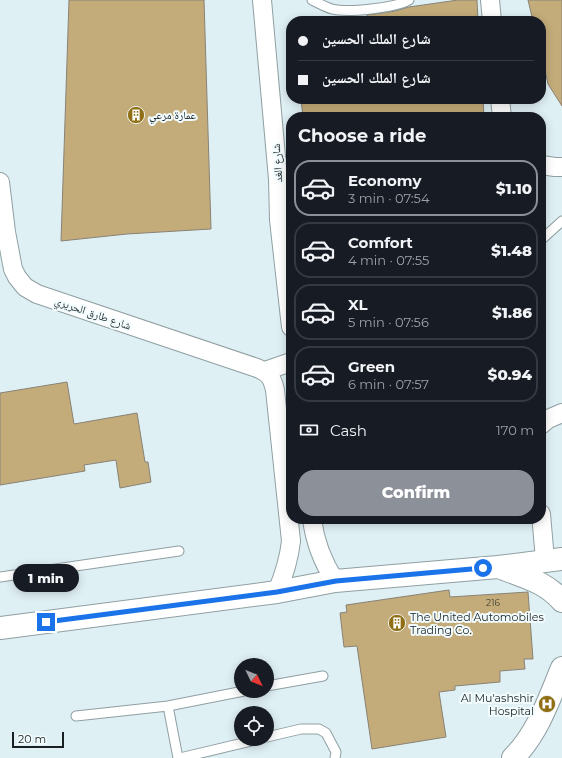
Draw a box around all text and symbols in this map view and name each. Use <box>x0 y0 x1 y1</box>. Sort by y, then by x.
text: شارع الملك الحسين <box>322 29 431 48</box>
text: شارع الملك الحسين <box>322 68 431 87</box>
building icon: عمارة مرعي <box>126 105 146 125</box>
place label: عمارة مرعي <box>149 108 197 124</box>
text: Choose a ride <box>298 125 426 147</box>
street label: شارع الغد <box>269 143 285 183</box>
icon: car <box>300 170 336 206</box>
text: Economy <box>348 171 421 190</box>
text: $1.10 <box>496 179 532 198</box>
text: 3 min · 07:54 <box>348 190 430 206</box>
icon: car <box>300 232 336 268</box>
text: Comfort <box>348 233 413 252</box>
text: $1.48 <box>491 241 532 260</box>
text: 4 min · 07:55 <box>348 252 429 268</box>
street label: شارع طارق الحريري <box>52 293 133 334</box>
icon: car <box>300 294 336 330</box>
text: XL <box>348 295 367 314</box>
text: $1.86 <box>492 303 532 322</box>
text: 5 min · 07:56 <box>348 314 429 330</box>
icon: car <box>300 356 336 392</box>
text: Green <box>348 357 395 376</box>
text: $0.94 <box>488 365 532 384</box>
text: 6 min · 07:57 <box>348 376 429 392</box>
icon: cash <box>298 419 320 441</box>
text: Cash <box>330 421 367 440</box>
text: 170 m <box>496 422 534 438</box>
button: Confirm <box>298 470 534 516</box>
route start <box>474 559 492 577</box>
callout: 1 min <box>13 564 79 592</box>
text: 1 min <box>28 570 64 586</box>
house number: 216 <box>486 597 500 608</box>
place label: The United Automobiles Trading Co. <box>410 610 544 637</box>
route end <box>37 613 55 631</box>
building icon: The United Automobiles Trading Co. <box>387 613 407 633</box>
north arrow <box>234 658 274 698</box>
map controls <box>234 658 274 746</box>
place label: Al Mu'ashshir Hospital <box>461 691 534 718</box>
hospital icon: Al Mu'ashshir Hospital <box>537 694 557 714</box>
button: locate <box>234 706 274 746</box>
scale bar <box>12 730 64 749</box>
text: 20 m <box>18 732 46 746</box>

